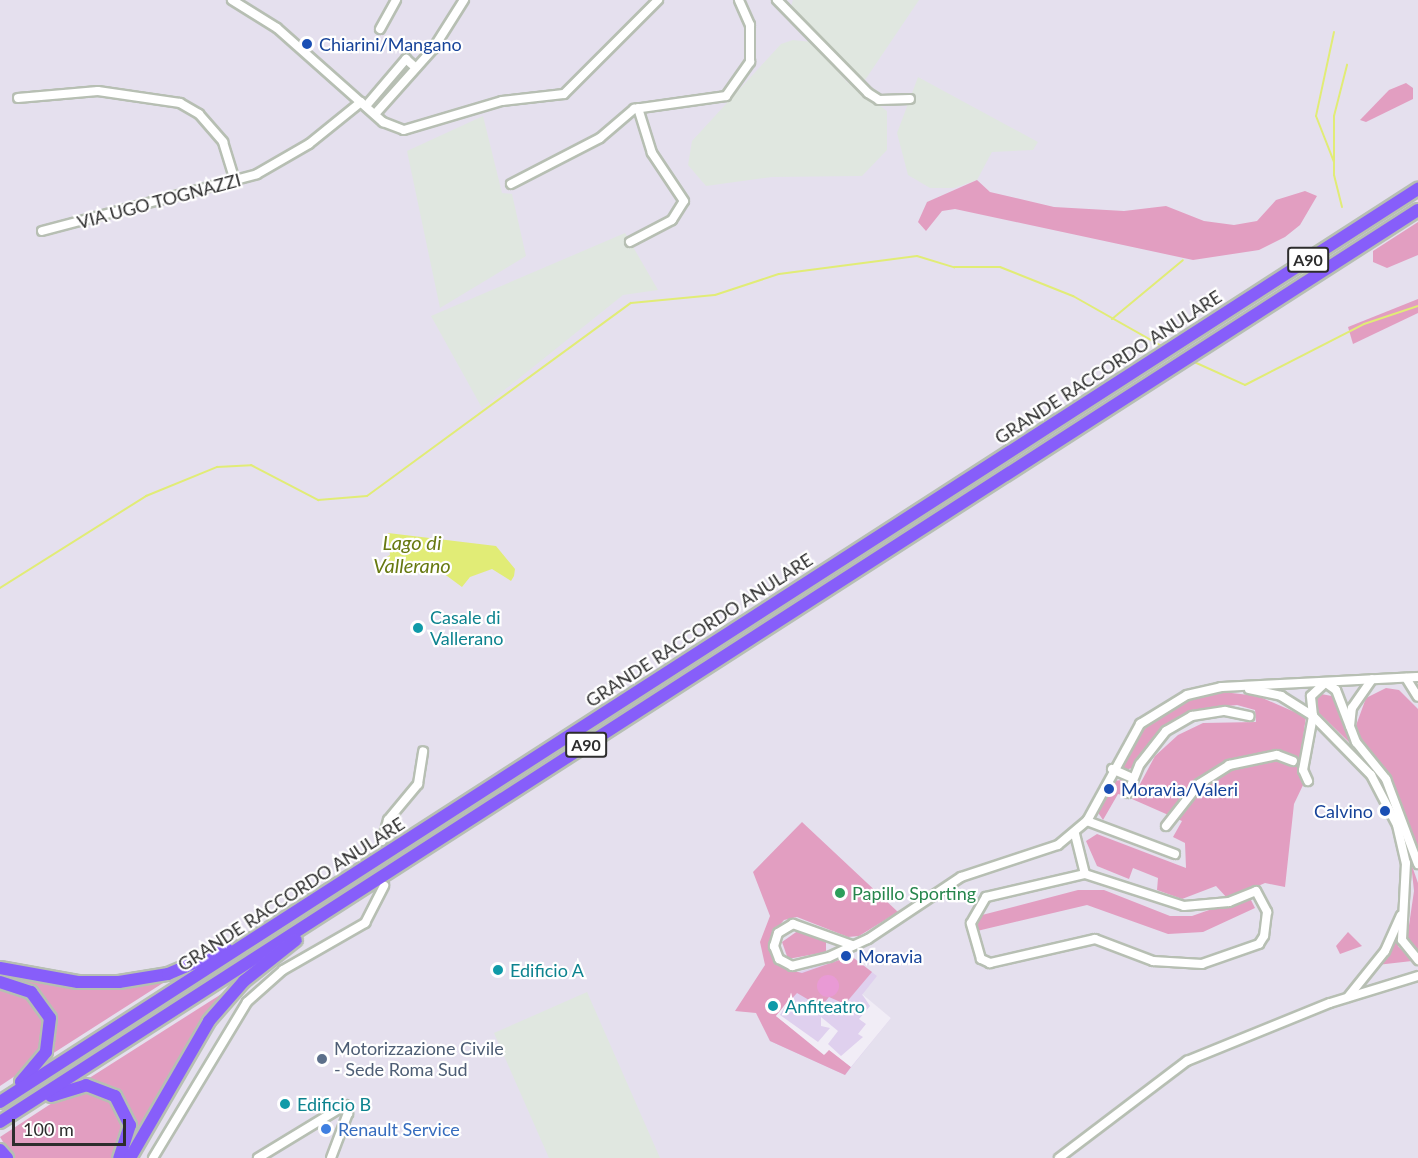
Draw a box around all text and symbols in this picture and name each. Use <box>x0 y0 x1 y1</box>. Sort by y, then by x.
place label: Chiarini/Mangano <box>319 33 462 55</box>
marker: Chiarini/Mangano <box>300 37 314 51</box>
street label: VIA UGO TOGNAZZI <box>74 169 244 233</box>
road number: A90 <box>1287 247 1329 273</box>
street label: GRANDE RACCORDO ANULARE <box>990 285 1226 449</box>
water label: Lago di Vallerano <box>373 530 451 577</box>
street label: GRANDE RACCORDO ANULARE <box>581 548 817 712</box>
place label: Casale di Vallerano <box>430 607 503 650</box>
marker: Casale di Vallerano <box>411 621 425 635</box>
road number: A90 <box>565 732 607 758</box>
place label: Moravia/Valeri <box>1121 778 1238 800</box>
marker: Moravia/Valeri <box>1102 782 1116 796</box>
place label: Calvino <box>1314 800 1373 822</box>
marker: Calvino <box>1378 804 1392 818</box>
street label: GRANDE RACCORDO ANULARE <box>173 812 409 976</box>
place label: Papillo Sporting <box>852 882 976 904</box>
marker: Papillo Sporting <box>833 886 847 900</box>
place label: Moravia <box>858 945 922 967</box>
marker: Moravia <box>839 949 853 963</box>
place label: Edificio A <box>510 959 585 981</box>
marker: Edificio A <box>491 963 505 977</box>
place label: Anfiteatro <box>785 995 865 1017</box>
marker: Anfiteatro <box>766 999 780 1013</box>
place label: Motorizzazione Civile - Sede Roma Sud <box>334 1038 504 1080</box>
marker: Motorizzazione Civile - Sede Roma Sud <box>315 1052 329 1066</box>
place label: Edificio B <box>297 1093 371 1115</box>
marker: Edificio B <box>278 1097 292 1111</box>
scale bar <box>15 1107 129 1145</box>
text: 100 m <box>23 1118 74 1140</box>
place label: Renault Service <box>338 1118 460 1140</box>
marker: Renault Service <box>319 1122 333 1136</box>

